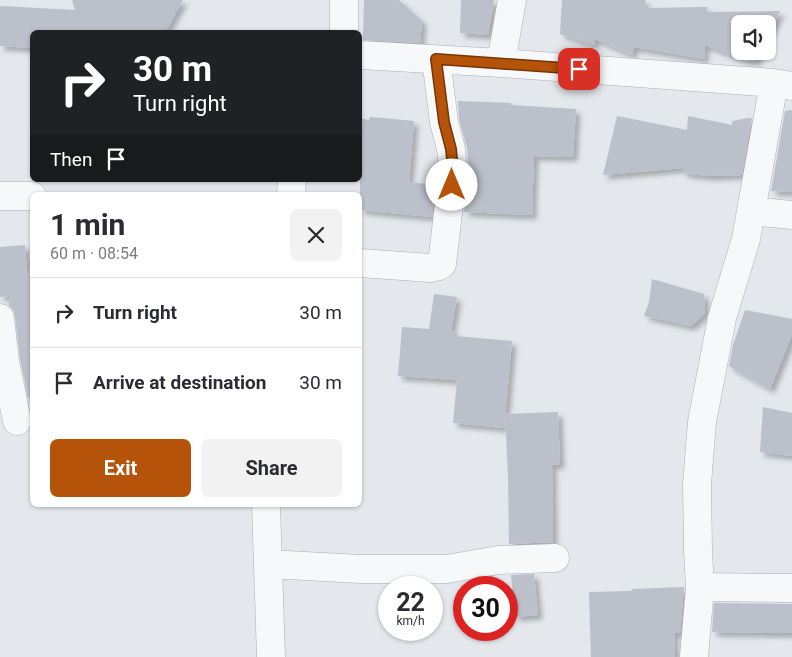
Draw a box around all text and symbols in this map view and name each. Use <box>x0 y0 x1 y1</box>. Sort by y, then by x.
map controls <box>731 15 776 60</box>
button: sound <box>731 15 776 60</box>
pin <box>558 48 600 90</box>
text: 30 m <box>133 49 212 90</box>
icon: right <box>50 50 115 115</box>
icon: arrive <box>565 55 593 83</box>
text: Turn right <box>133 91 227 116</box>
icon: arrive <box>102 145 130 173</box>
text: Then <box>50 148 92 171</box>
position arrow <box>425 158 477 210</box>
text: 1 min <box>50 207 125 242</box>
button: close <box>290 209 342 261</box>
text: 60 m · 08:54 <box>50 244 138 263</box>
icon: right <box>50 299 78 327</box>
text: Turn right <box>93 301 177 324</box>
text: 30 m <box>299 301 342 324</box>
icon: arrive <box>50 369 78 397</box>
text: Arrive at destination <box>93 371 266 394</box>
text: 30 m <box>299 371 342 394</box>
button: Exit <box>50 439 191 497</box>
button: Share <box>201 439 342 497</box>
speed limit sign: 30 <box>453 576 518 641</box>
text: 22 <box>396 588 425 617</box>
text: km/h <box>396 614 425 628</box>

